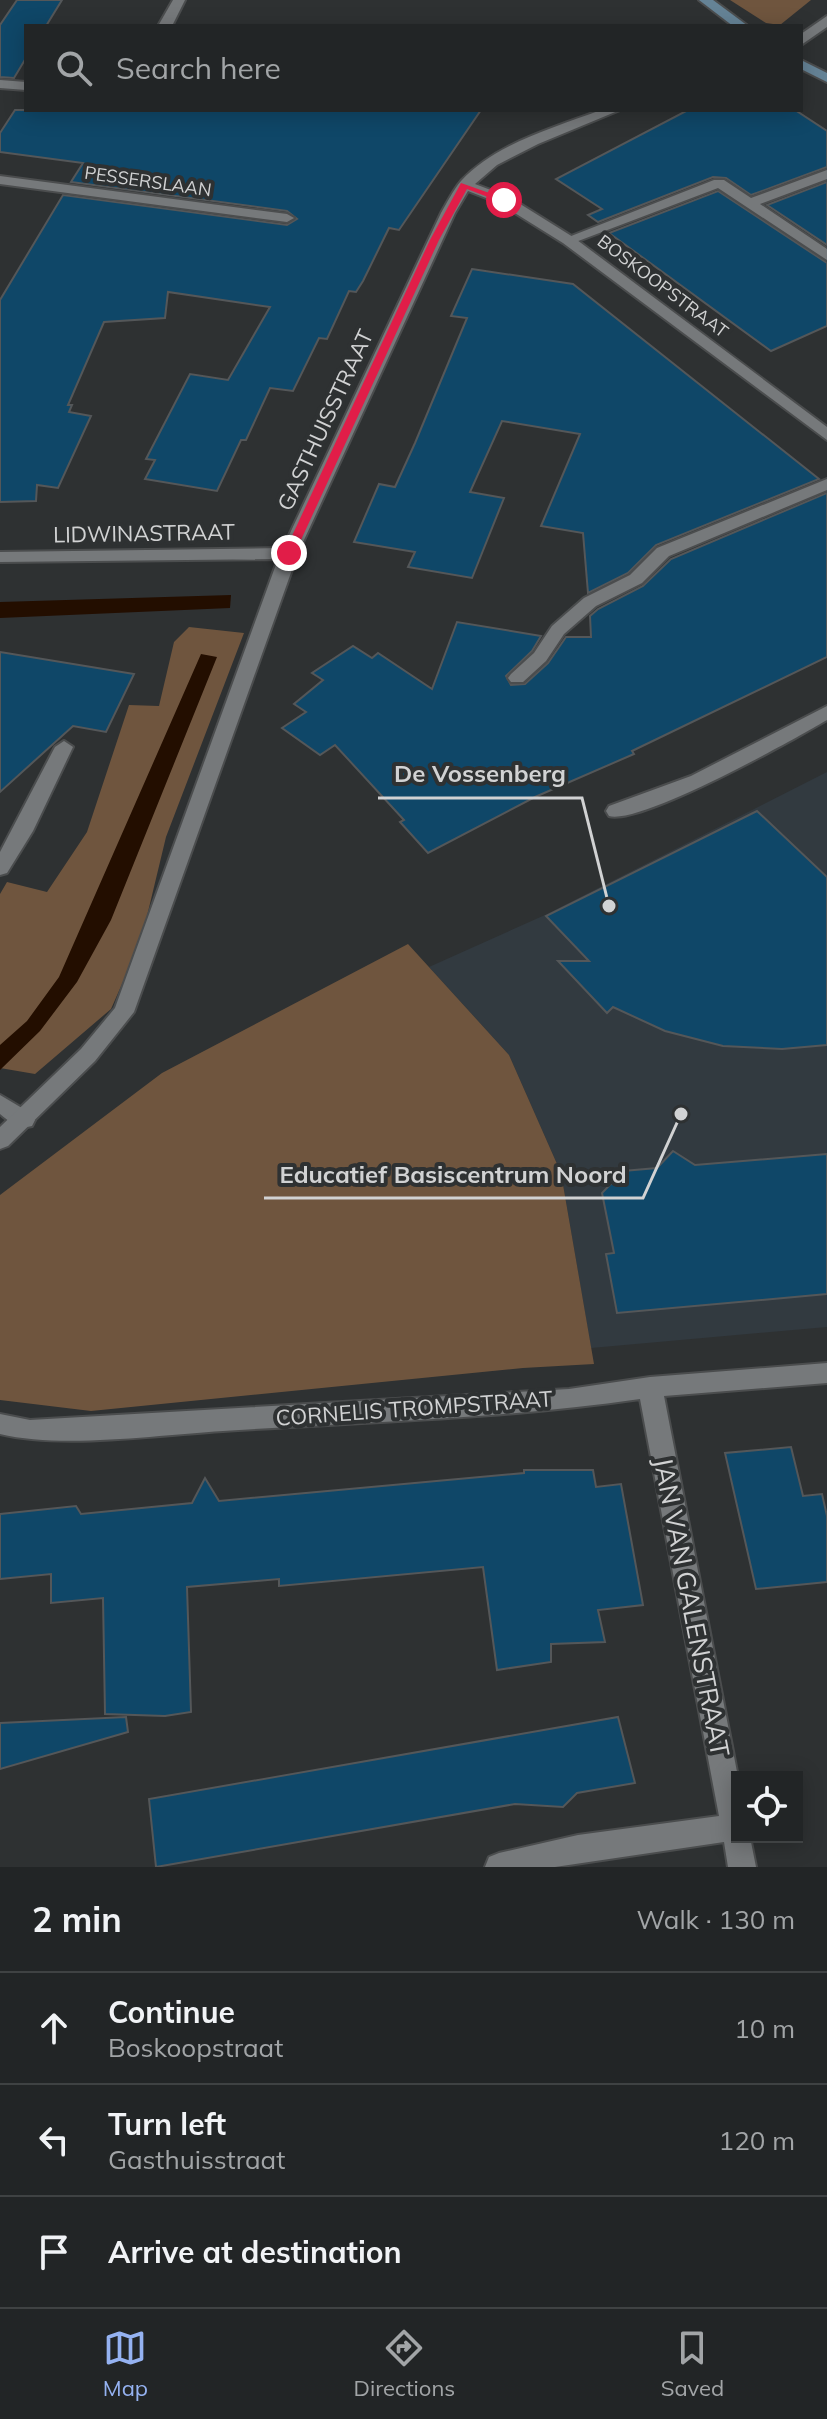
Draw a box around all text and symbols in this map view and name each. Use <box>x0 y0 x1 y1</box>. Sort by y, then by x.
search box <box>24 24 803 112</box>
icon: search <box>52 46 96 90</box>
text: Search here <box>116 49 281 87</box>
street label: PESSERSLAAN <box>83 161 213 201</box>
route start <box>486 182 522 218</box>
street label: BOSKOOPSTRAAT <box>593 229 733 343</box>
street label: GASTHUISSTRAAT <box>271 325 379 515</box>
street label: LIDWINASTRAAT <box>53 517 235 549</box>
route end <box>271 535 307 571</box>
callout: De Vossenberg <box>378 750 582 798</box>
text: De Vossenberg <box>394 758 566 788</box>
callout: Educatief Basiscentrum Noord <box>264 1150 643 1198</box>
text: Educatief Basiscentrum Noord <box>279 1159 627 1189</box>
street label: CORNELIS TROMPSTRAAT <box>275 1384 553 1432</box>
street label: JAN VAN GALENSTRAAT <box>647 1455 737 1760</box>
map controls <box>731 1771 803 1843</box>
button: locate <box>731 1771 803 1843</box>
text: 2 min <box>32 1898 122 1941</box>
text: Walk · 130 m <box>636 1903 795 1936</box>
text: Continue <box>108 1993 235 2031</box>
icon: ahead <box>32 2006 76 2050</box>
text: 10 m <box>734 2012 795 2045</box>
text: Boskoopstraat <box>108 2031 283 2064</box>
text: Turn left <box>108 2105 226 2143</box>
icon: left <box>32 2118 76 2162</box>
text: 120 m <box>719 2124 795 2157</box>
text: Gasthuisstraat <box>108 2143 285 2176</box>
icon: arrive <box>32 2230 76 2274</box>
text: Arrive at destination <box>108 2233 402 2271</box>
tab: Map <box>103 2326 148 2402</box>
tab: Directions <box>354 2326 455 2402</box>
tab: Saved <box>661 2326 724 2402</box>

